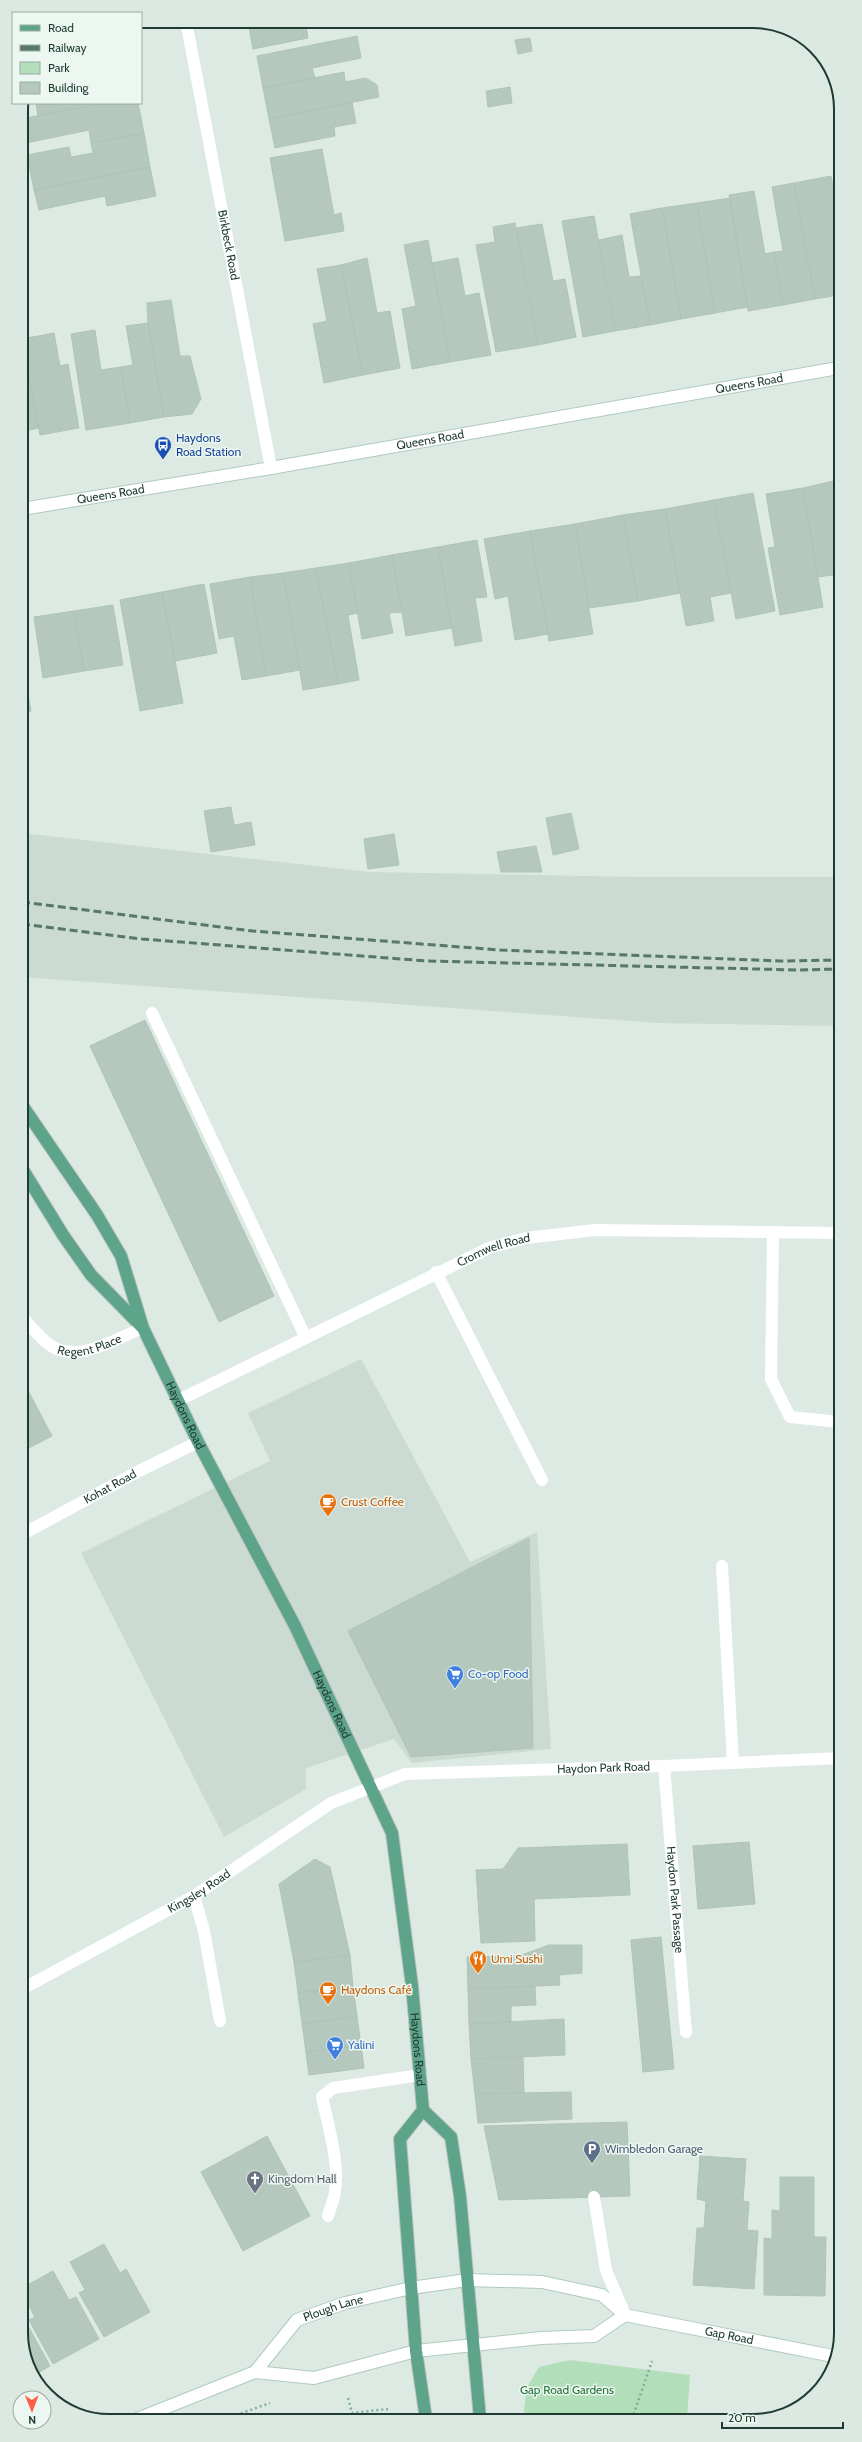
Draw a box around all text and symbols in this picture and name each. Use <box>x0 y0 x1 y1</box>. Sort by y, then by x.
legend <box>12 12 142 104</box>
text: Road <box>48 20 74 35</box>
text: Railway <box>48 40 86 55</box>
text: Park <box>48 60 70 75</box>
text: Building <box>48 80 90 95</box>
street label: Birkbeck Road <box>215 208 243 281</box>
street label: Queens Road <box>714 370 784 396</box>
street label: Queens Road <box>395 426 465 453</box>
place label: Haydons Road Station <box>176 430 241 459</box>
bus stop icon: Haydons Road Station <box>153 435 173 460</box>
street label: Queens Road <box>76 481 146 507</box>
street label: Cromwell Road <box>454 1230 531 1270</box>
street label: Regent Place <box>56 1331 124 1359</box>
street label: Haydons Road <box>163 1379 208 1452</box>
street label: Kohat Road <box>81 1466 139 1507</box>
cafe icon: Crust Coffee <box>318 1492 338 1517</box>
place label: Crust Coffee <box>341 1494 404 1509</box>
supermarket icon: Co-op Food <box>445 1664 465 1689</box>
place label: Co-op Food <box>468 1666 529 1681</box>
street label: Haydons Road <box>310 1668 355 1741</box>
street label: Haydon Park Road <box>557 1758 650 1776</box>
street label: Haydon Park Passage <box>664 1845 687 1954</box>
street label: Kingsley Road <box>165 1866 233 1916</box>
restaurant icon: Umi Sushi <box>468 1949 488 1974</box>
place label: Umi Sushi <box>491 1951 543 1966</box>
cafe icon: Haydons Café <box>318 1980 338 2005</box>
place label: Haydons Café <box>341 1982 412 1997</box>
street label: Haydons Road <box>407 2012 429 2087</box>
supermarket icon: Yalini <box>325 2035 345 2060</box>
place label: Yalini <box>347 2037 374 2052</box>
parking icon: Wimbledon Garage <box>582 2139 602 2164</box>
place label: Wimbledon Garage <box>605 2141 703 2156</box>
church icon: Kingdom Hall <box>245 2169 265 2194</box>
place label: Kingdom Hall <box>268 2171 337 2186</box>
street label: Plough Lane <box>301 2291 365 2324</box>
street label: Gap Road <box>704 2323 755 2347</box>
park label: Gap Road Gardens <box>520 2382 614 2397</box>
north arrow <box>12 2390 52 2430</box>
scale bar <box>722 2404 843 2430</box>
text: 20 m <box>728 2410 756 2425</box>
text: N <box>28 2413 36 2427</box>

